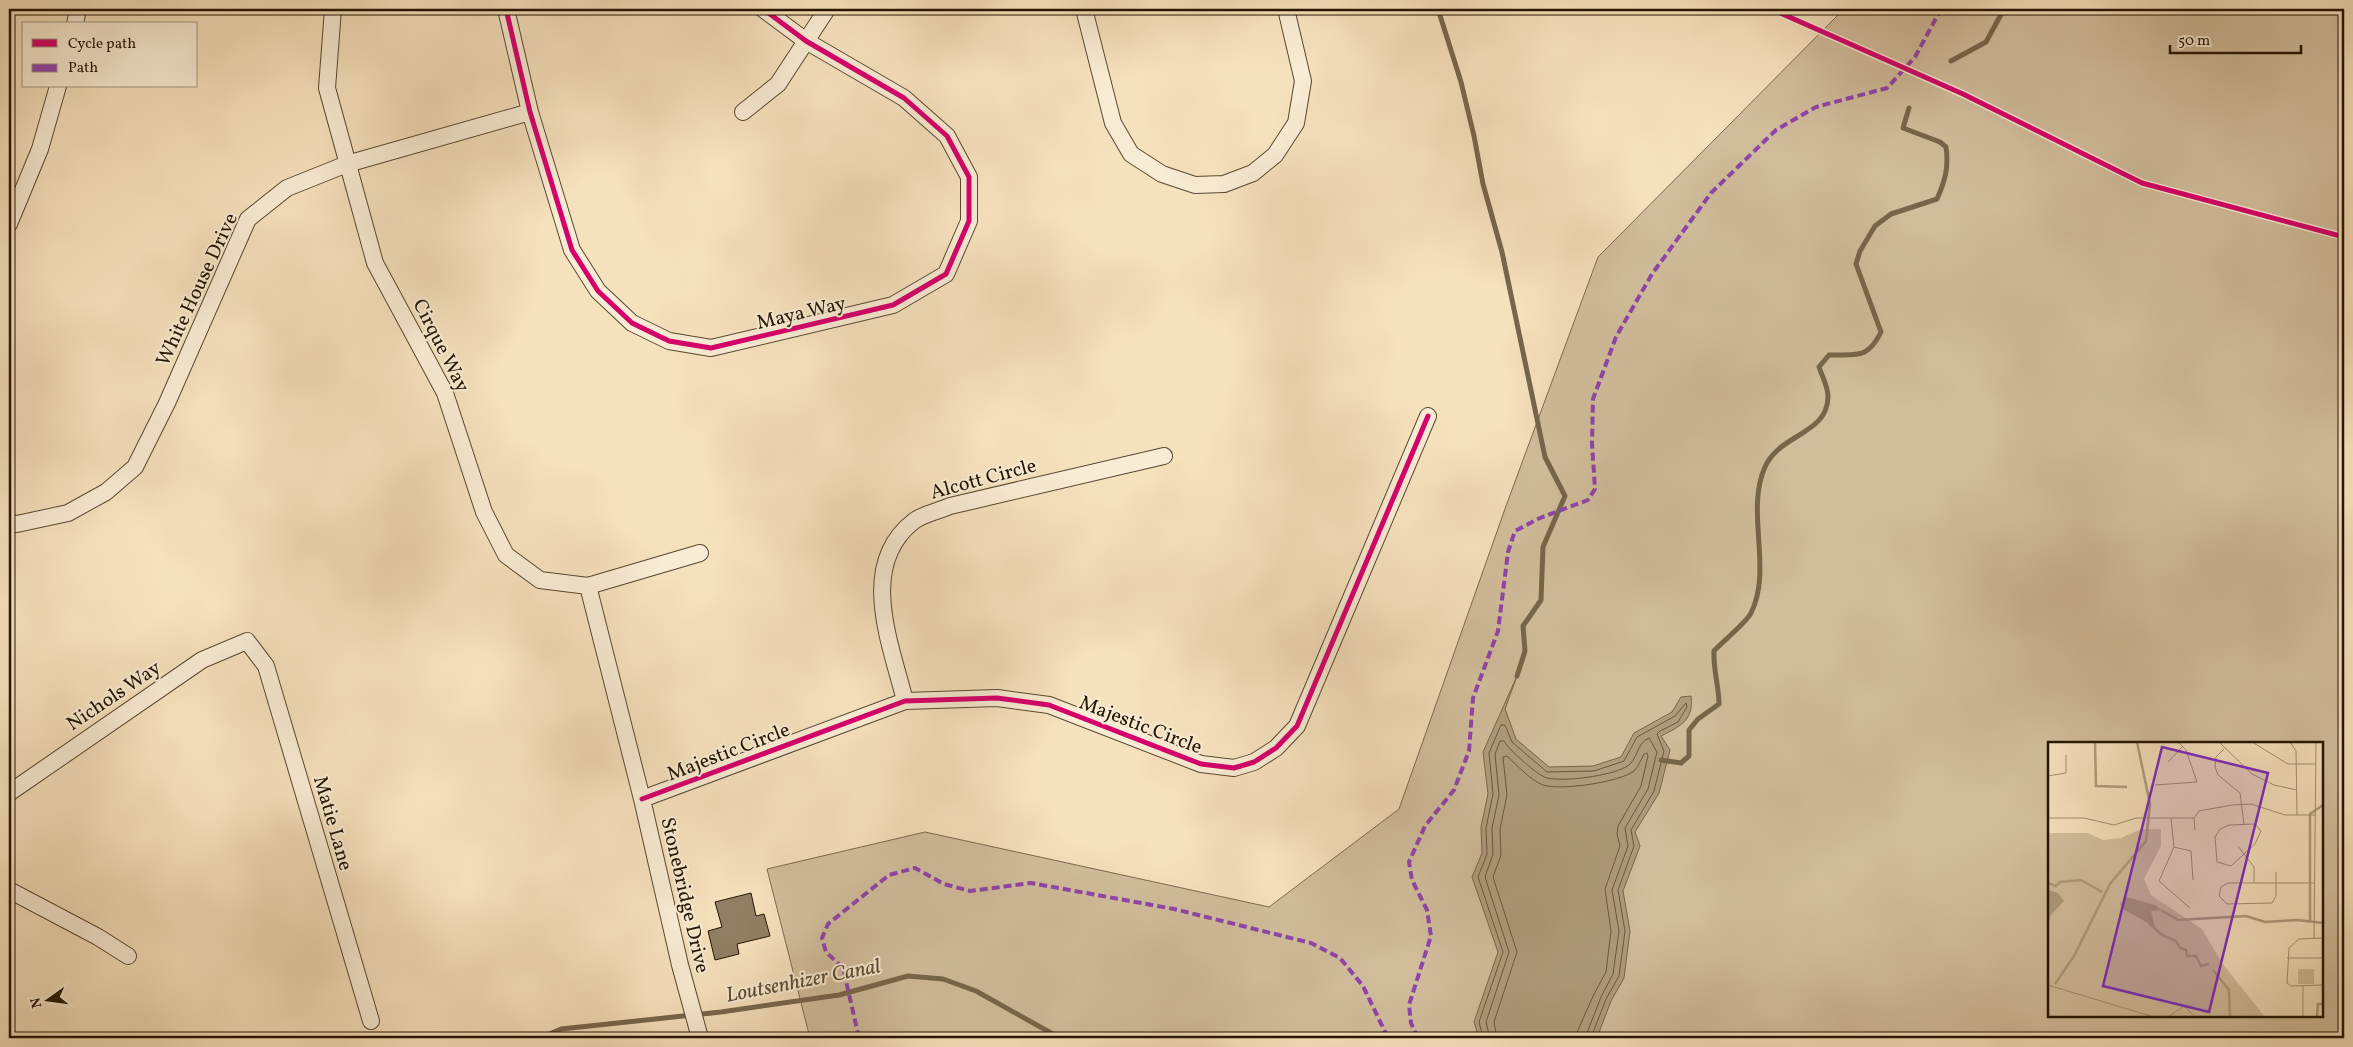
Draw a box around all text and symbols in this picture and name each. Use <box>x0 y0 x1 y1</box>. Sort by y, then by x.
legend <box>22 22 198 88</box>
scale bar <box>2170 22 2302 54</box>
text: 50 m <box>2178 31 2210 52</box>
text: Cycle path <box>68 34 136 55</box>
text: Path <box>68 58 98 79</box>
street label: White House Drive <box>150 209 246 371</box>
street label: Maya Way <box>754 290 849 338</box>
street label: Cirque Way <box>405 294 476 398</box>
street label: Alcott Circle <box>927 452 1040 508</box>
street label: Nichols Way <box>61 655 167 739</box>
street label: Majestic Circle <box>1075 690 1206 762</box>
street label: Majestic Circle <box>663 717 794 789</box>
inset map <box>2048 742 2323 1017</box>
street label: Matie Lane <box>305 773 359 874</box>
street label: Stonebridge Drive <box>653 815 716 976</box>
water label: Loutsenhizer Canal <box>723 952 883 1011</box>
north arrow <box>22 974 72 1024</box>
text: N <box>26 996 47 1010</box>

